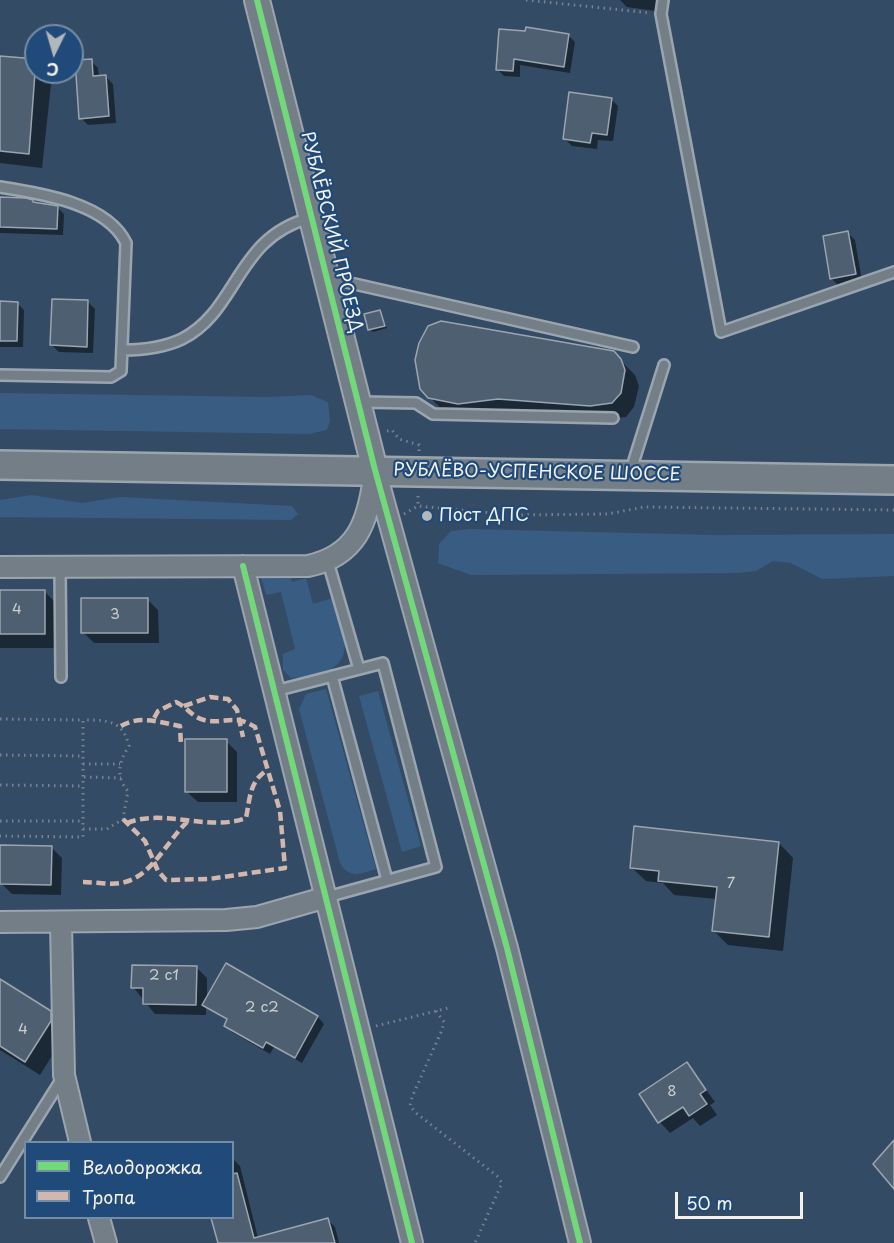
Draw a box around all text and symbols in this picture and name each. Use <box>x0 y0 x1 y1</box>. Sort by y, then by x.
north arrow <box>24 24 84 84</box>
text: С <box>46 57 60 82</box>
street label: РУБЛЁВСКИЙ ПРОЕЗД <box>296 130 366 334</box>
street label: РУБЛЁВО-УСПЕНСКОЕ ШОССЕ <box>393 460 681 486</box>
place label: Пост ДПС <box>439 505 529 527</box>
marker: Пост ДПС <box>420 509 434 523</box>
house number: 4 <box>12 601 22 619</box>
house number: 3 <box>110 606 120 624</box>
house number: 7 <box>727 875 735 893</box>
house number: 2 с1 <box>149 967 179 985</box>
house number: 2 с2 <box>245 999 279 1017</box>
house number: 4 <box>18 1021 28 1039</box>
house number: 8 <box>667 1083 677 1101</box>
legend <box>24 1141 234 1219</box>
text: Велодорожка <box>82 1153 202 1180</box>
scale bar <box>678 1180 806 1218</box>
text: Тропа <box>82 1183 135 1210</box>
text: 50 m <box>686 1189 733 1216</box>

